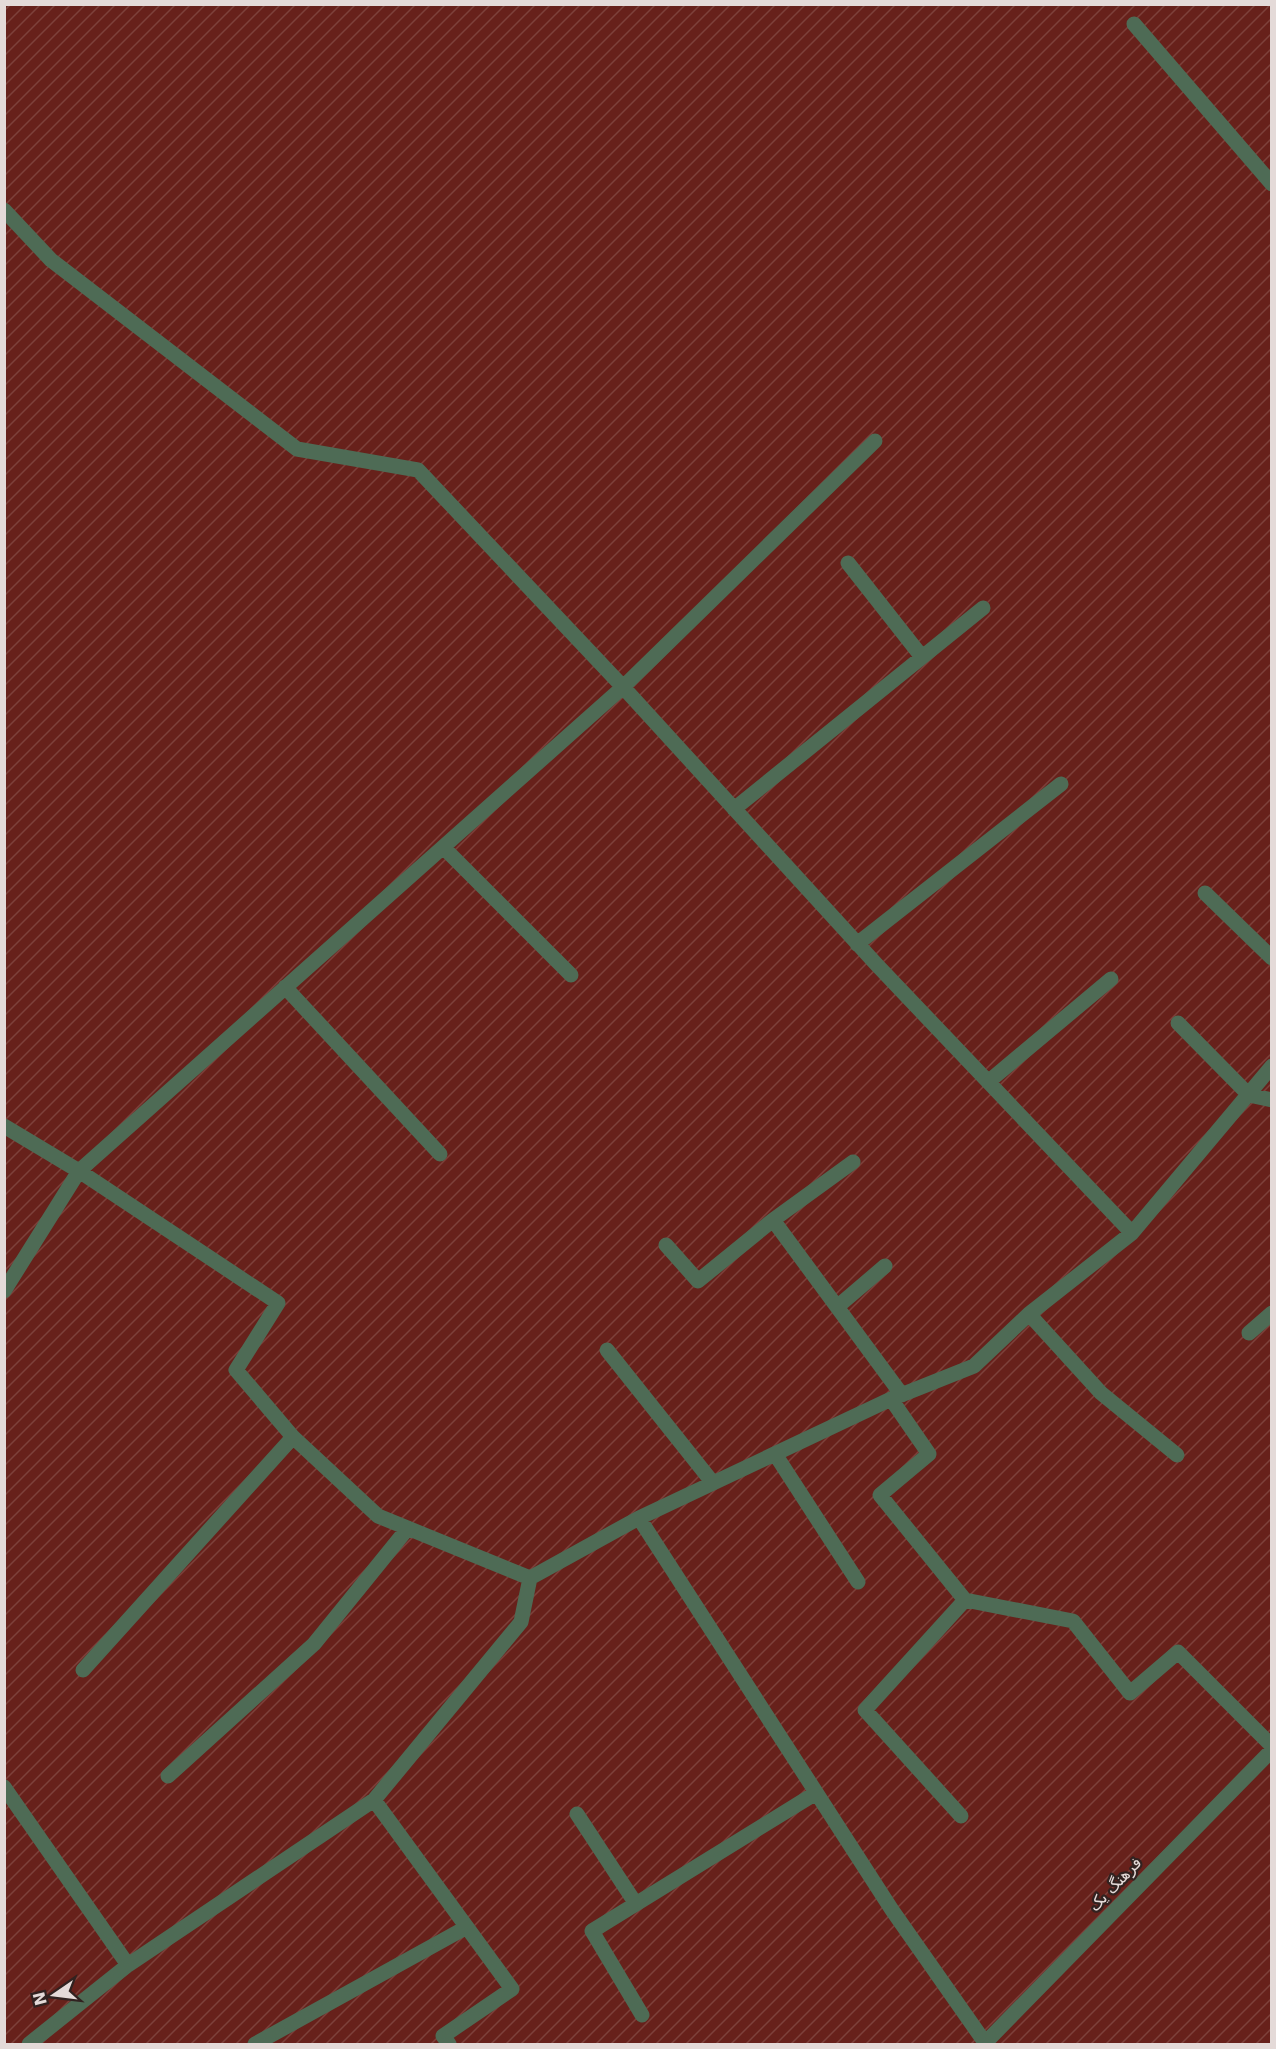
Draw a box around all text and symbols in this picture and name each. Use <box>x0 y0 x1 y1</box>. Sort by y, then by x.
street label: فرهنگ یک <box>1085 1853 1146 1916</box>
north arrow <box>24 1965 84 2025</box>
text: N <box>29 1990 51 2007</box>

